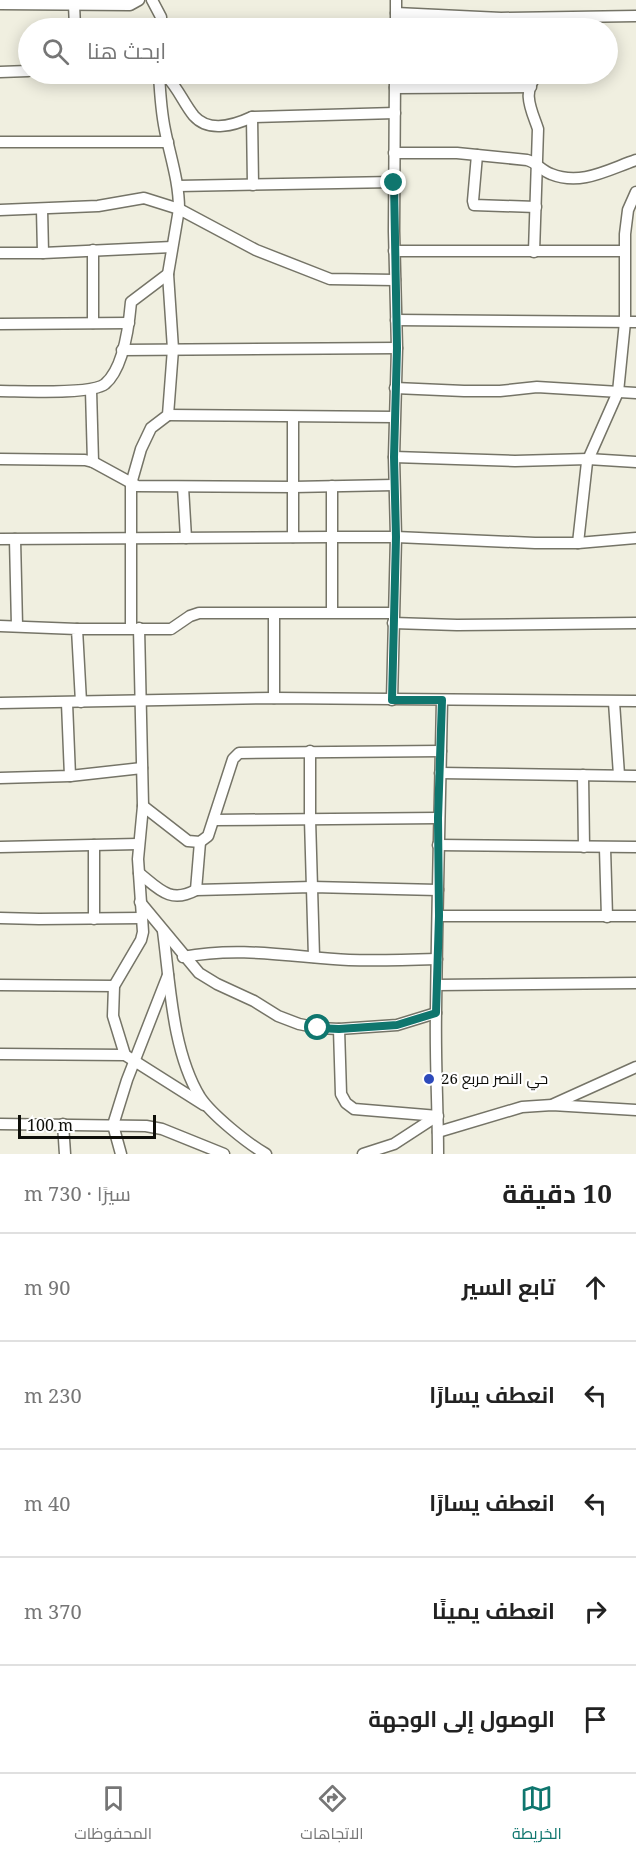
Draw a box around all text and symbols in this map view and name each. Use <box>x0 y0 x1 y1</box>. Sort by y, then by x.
search box <box>18 18 618 84</box>
icon: search <box>39 35 72 68</box>
text: ابحث هنا <box>87 35 166 65</box>
route end <box>380 169 406 195</box>
route start <box>304 1014 330 1040</box>
place label: حي النصر مربع 26 <box>441 1068 548 1091</box>
marker: حي النصر مربع 26 <box>422 1072 436 1086</box>
scale bar <box>18 1112 156 1140</box>
text: 100 m <box>27 1114 73 1136</box>
text: 10 دقيقة <box>502 1175 612 1211</box>
text: سيرًا · 730 m <box>24 1180 131 1207</box>
text: تابع السير <box>462 1271 555 1301</box>
icon: ahead <box>579 1271 612 1304</box>
text: 90 m <box>24 1274 70 1301</box>
text: انعطف يسارًا <box>429 1379 555 1409</box>
icon: left <box>579 1379 612 1412</box>
text: 230 m <box>24 1382 82 1409</box>
text: انعطف يسارًا <box>429 1487 555 1517</box>
icon: left <box>579 1487 612 1520</box>
text: 40 m <box>24 1490 70 1517</box>
text: انعطف يمينًا <box>432 1595 555 1625</box>
icon: right <box>579 1595 612 1628</box>
text: 370 m <box>24 1598 82 1625</box>
text: الوصول إلى الوجهة <box>368 1703 555 1733</box>
icon: arrive <box>579 1703 612 1736</box>
tab: المحفوظات <box>74 1782 152 1848</box>
tab: الاتجاهات <box>300 1782 364 1848</box>
tab: الخريطة <box>512 1782 562 1848</box>

